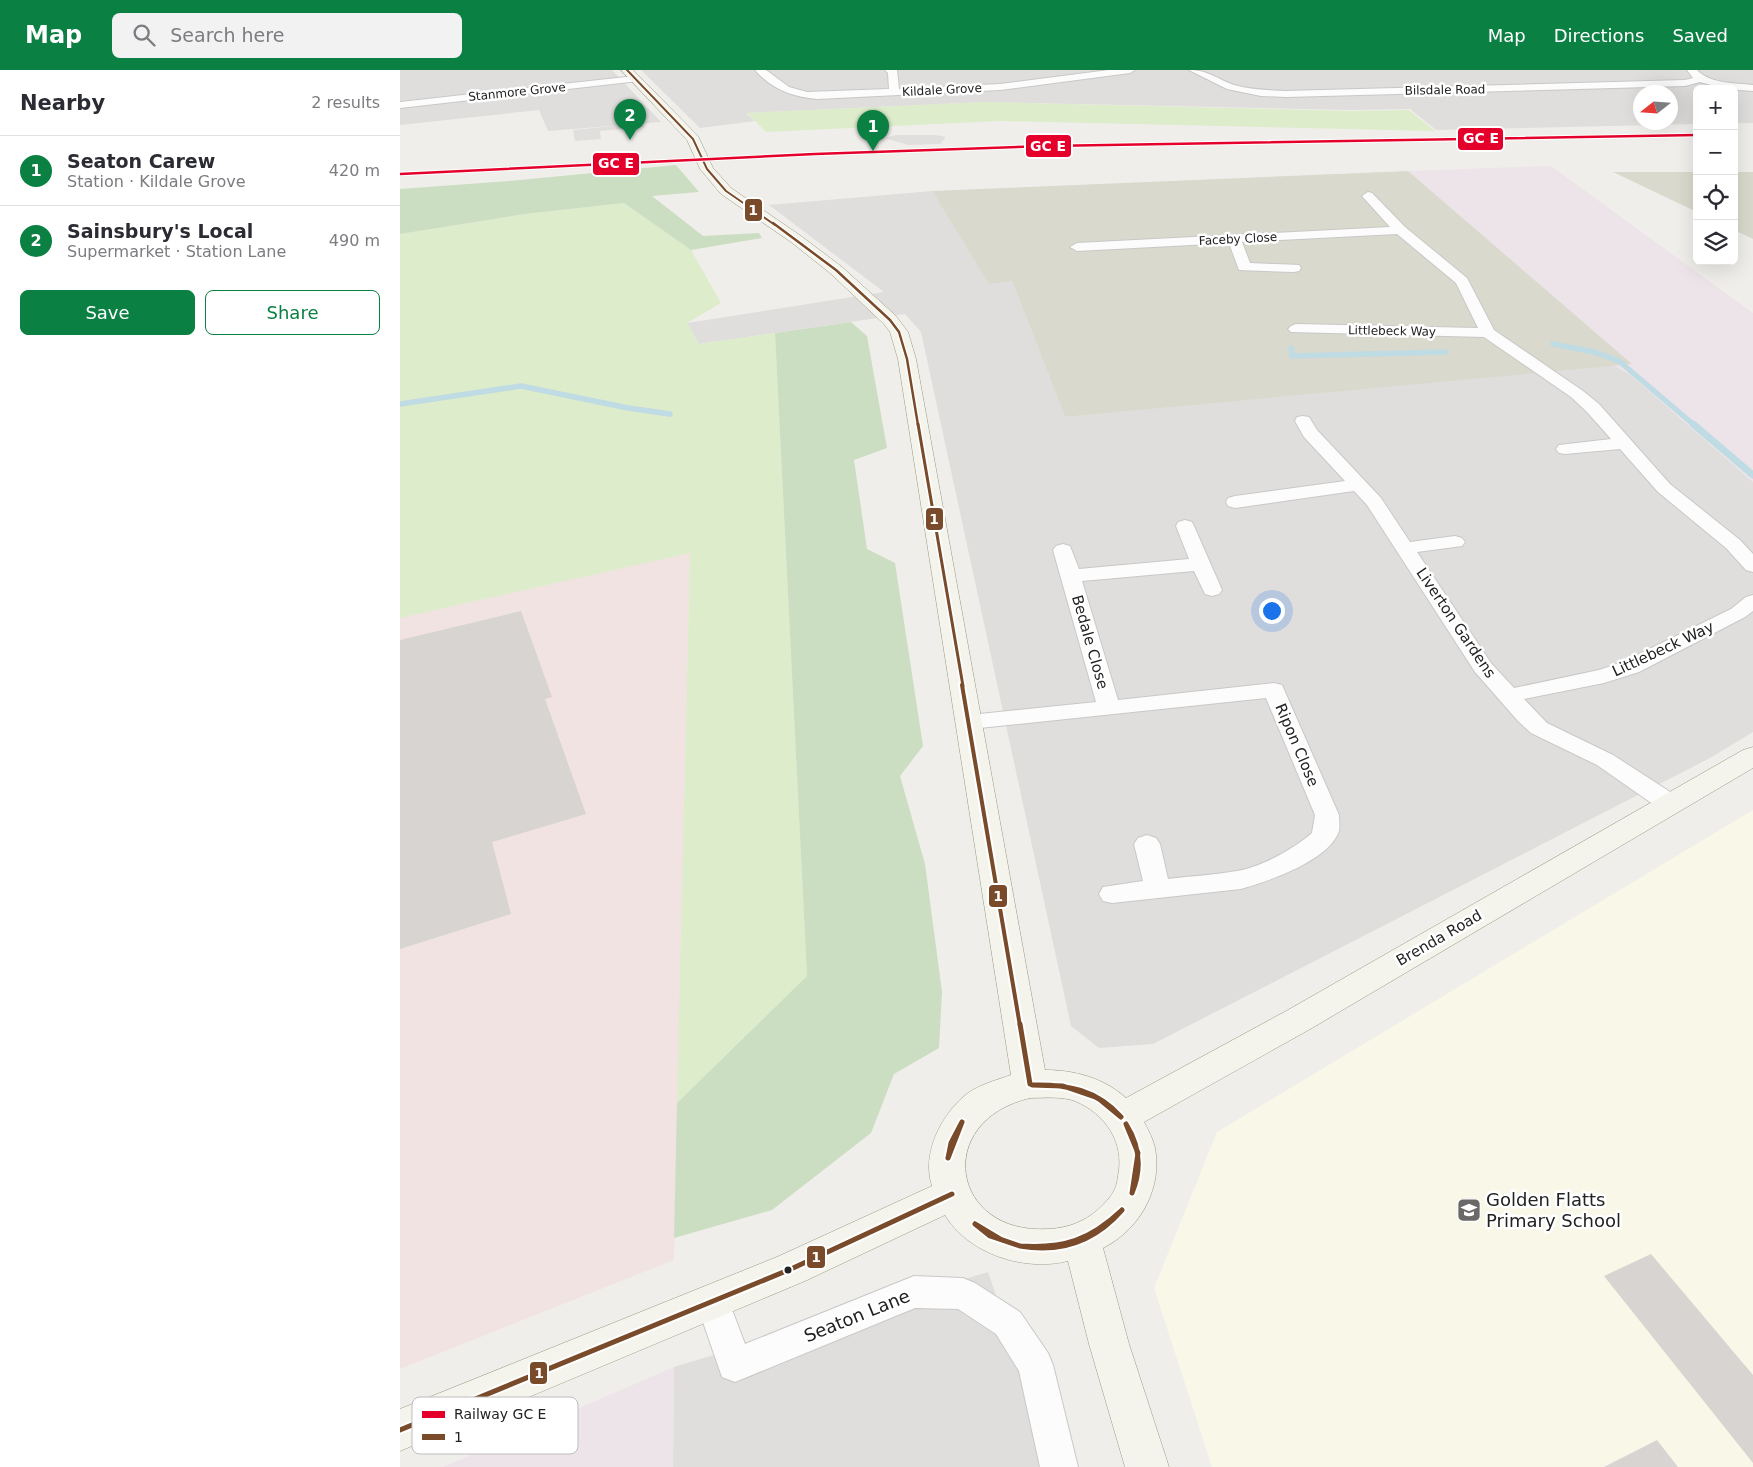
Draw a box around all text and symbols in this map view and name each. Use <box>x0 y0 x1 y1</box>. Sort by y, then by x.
search box <box>112 13 462 58</box>
text: Map <box>25 21 82 49</box>
icon: search <box>130 21 158 49</box>
text: Search here <box>170 24 284 46</box>
text: Map <box>1488 25 1526 46</box>
text: Directions <box>1554 25 1644 46</box>
text: Saved <box>1672 25 1728 46</box>
street label: Stanmore Grove <box>468 80 566 104</box>
street label: Kildale Grove <box>902 81 982 99</box>
street label: Bilsdale Road <box>1405 82 1485 98</box>
north arrow <box>1633 85 1678 130</box>
map controls <box>1693 85 1738 265</box>
button: + <box>1693 85 1738 130</box>
text: Nearby <box>20 91 105 115</box>
text: 2 results <box>311 93 380 112</box>
pin: 2 <box>614 99 646 140</box>
pin: 1 <box>857 110 889 151</box>
line badge: GC E <box>1457 127 1504 151</box>
text: GC E <box>1463 130 1499 146</box>
button: − <box>1693 130 1738 175</box>
line badge: GC E <box>1025 134 1072 158</box>
text: GC E <box>1030 138 1066 154</box>
text: Seaton Carew <box>67 150 215 172</box>
line badge: GC E <box>592 152 640 176</box>
text: GC E <box>598 155 634 171</box>
text: 1 <box>30 161 42 180</box>
text: 420 m <box>329 161 380 180</box>
text: Station · Kildale Grove <box>67 172 246 191</box>
button: locate <box>1693 175 1738 220</box>
line badge: 1 <box>744 198 763 222</box>
text: 1 <box>748 202 758 218</box>
text: Sainsbury's Local <box>67 220 253 242</box>
button: layers <box>1693 220 1738 265</box>
street label: Faceby Close <box>1199 230 1277 248</box>
text: 2 <box>30 231 42 250</box>
text: 490 m <box>329 231 380 250</box>
text: Supermarket · Station Lane <box>67 242 286 261</box>
button: Save <box>20 290 195 335</box>
button: Share <box>205 290 380 335</box>
street label: Littlebeck Way <box>1348 323 1436 339</box>
line badge: 1 <box>925 507 944 531</box>
text: 1 <box>929 511 939 527</box>
street label: Liverton Gardens <box>1412 565 1500 682</box>
street label: Bedale Close <box>1068 593 1112 691</box>
your location <box>1259 598 1285 624</box>
street label: Littlebeck Way <box>1609 618 1717 680</box>
street label: Ripon Close <box>1271 701 1323 789</box>
line badge: 1 <box>988 884 1008 908</box>
text: 1 <box>993 888 1003 904</box>
street label: Brenda Road <box>1393 906 1485 970</box>
place label: Golden Flatts Primary School <box>1486 1189 1621 1231</box>
school or university icon: Golden Flatts Primary School <box>1456 1197 1482 1223</box>
line badge: 1 <box>806 1245 826 1269</box>
text: 1 <box>811 1249 821 1265</box>
unlabelled marker <box>783 1265 793 1275</box>
street label: Seaton Lane <box>801 1285 913 1346</box>
line badge: 1 <box>529 1361 548 1385</box>
text: 1 <box>534 1365 544 1381</box>
legend <box>412 1397 578 1454</box>
text: Railway GC E <box>454 1406 546 1422</box>
text: 1 <box>454 1429 463 1445</box>

